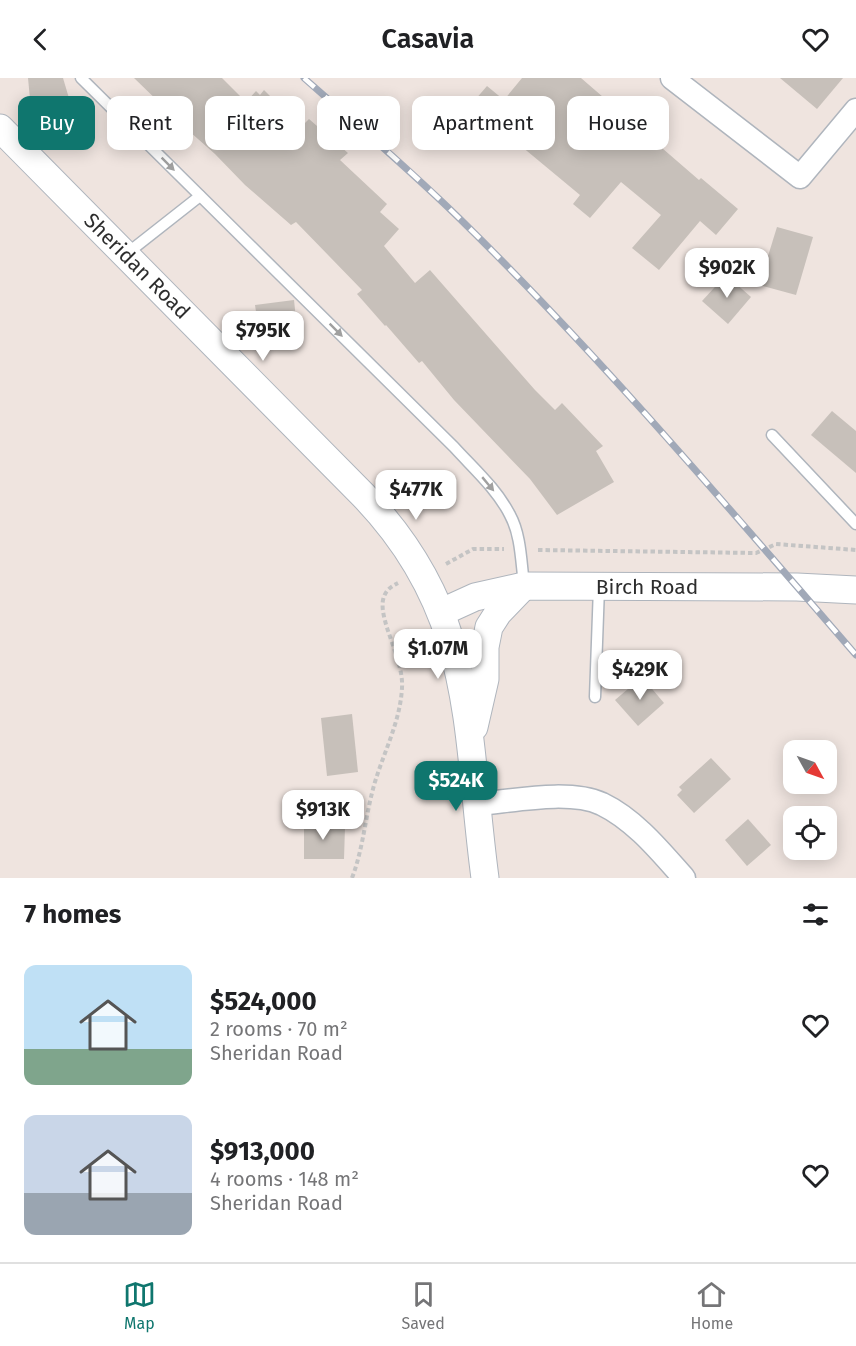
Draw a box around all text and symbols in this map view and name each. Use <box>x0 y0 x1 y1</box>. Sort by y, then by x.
icon: back <box>24 23 57 56</box>
text: Casavia <box>382 23 474 55</box>
icon: heart <box>799 23 832 56</box>
chip: Buy <box>18 96 95 150</box>
chip: Rent <box>107 96 193 150</box>
chip: Filters <box>205 96 305 150</box>
chip: New <box>317 96 400 150</box>
chip: Apartment <box>412 96 555 150</box>
chip: House <box>567 96 669 150</box>
one-way arrow <box>160 156 174 170</box>
street label: Sheridan Road <box>78 207 196 325</box>
pin: $902K <box>685 248 769 299</box>
text: $902K <box>699 255 755 279</box>
pin: $795K <box>221 311 305 362</box>
text: $795K <box>236 318 290 342</box>
one-way arrow <box>329 323 343 337</box>
pin: $477K <box>374 470 458 521</box>
one-way arrow <box>481 476 494 492</box>
text: $477K <box>389 477 443 501</box>
street label: Birch Road <box>596 574 698 600</box>
pin: $1.07M <box>389 629 487 680</box>
text: $1.07M <box>408 636 468 660</box>
pin: $429K <box>598 650 682 701</box>
text: $429K <box>612 657 668 681</box>
north arrow <box>783 740 837 794</box>
map controls <box>783 740 837 860</box>
pin: $524K <box>414 761 498 812</box>
text: $524K <box>428 768 484 792</box>
pin: $913K <box>281 790 365 841</box>
text: $913K <box>296 797 350 821</box>
button: locate <box>783 806 837 860</box>
icon: filters <box>799 898 832 931</box>
text: 7 homes <box>24 899 121 930</box>
text: $524,000 <box>210 986 317 1017</box>
icon: home <box>72 989 144 1061</box>
icon: heart <box>799 1009 832 1042</box>
text: 2 rooms · 70 m² <box>210 1017 348 1041</box>
text: Sheridan Road <box>210 1041 343 1065</box>
text: $913,000 <box>210 1136 315 1167</box>
icon: home <box>72 1139 144 1211</box>
icon: heart <box>799 1159 832 1192</box>
text: 4 rooms · 148 m² <box>210 1167 359 1191</box>
text: Sheridan Road <box>210 1191 343 1215</box>
tab: Map <box>123 1278 156 1333</box>
tab: Saved <box>402 1278 445 1333</box>
tab: Home <box>691 1278 733 1333</box>

